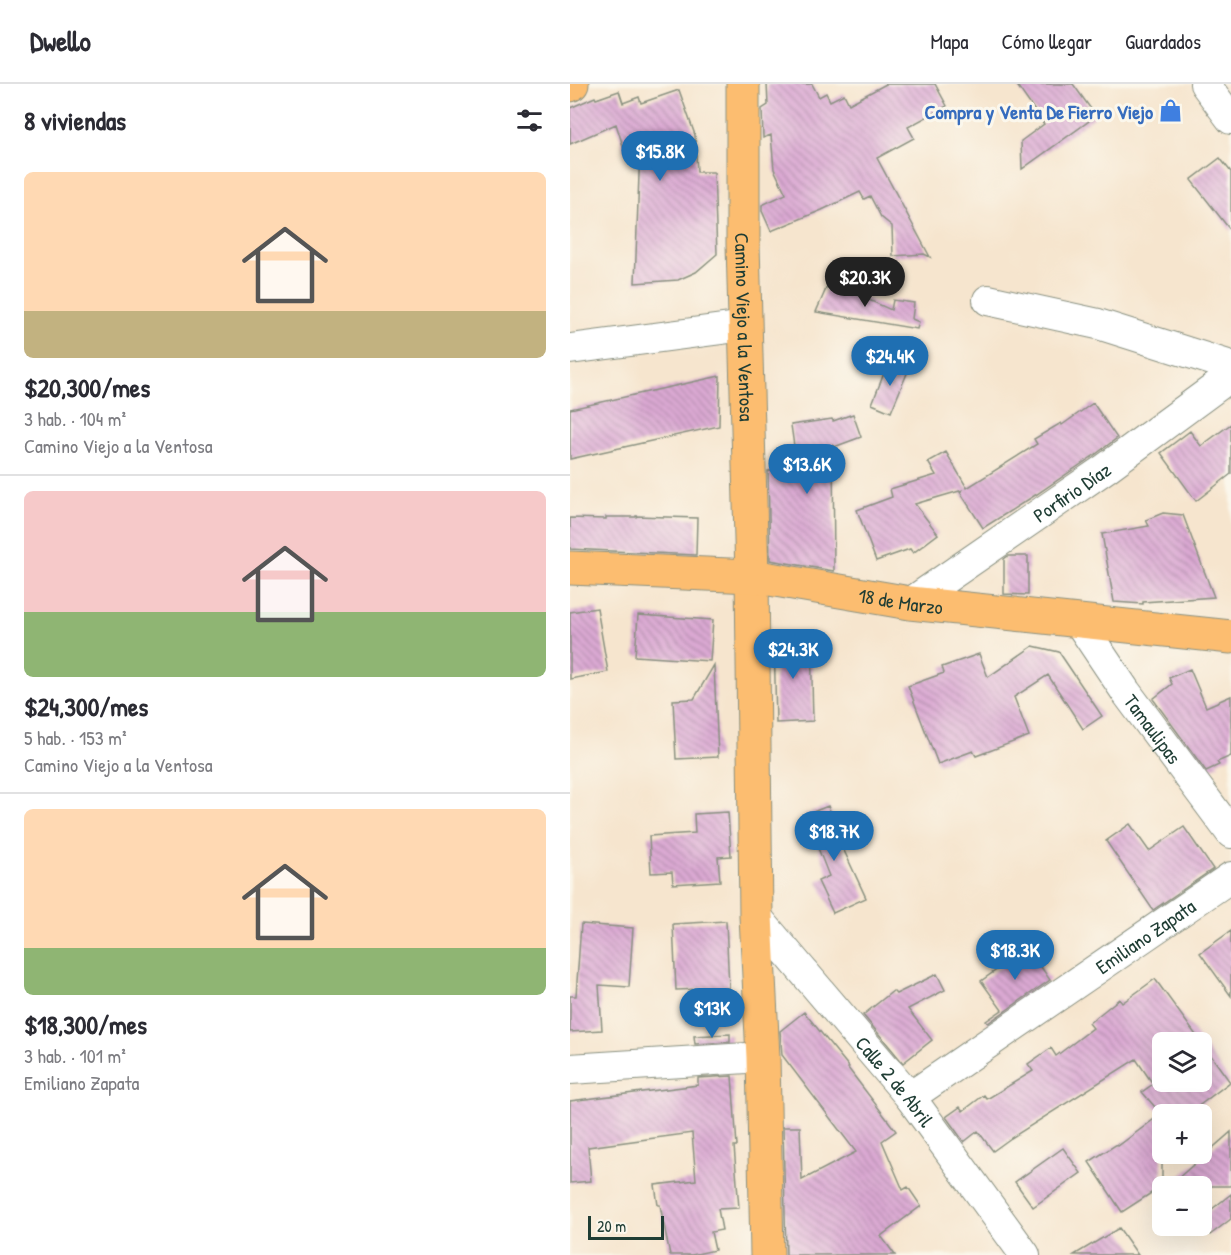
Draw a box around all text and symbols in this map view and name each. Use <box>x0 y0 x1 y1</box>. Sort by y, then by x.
text: Dwello <box>30 22 91 60</box>
text: Mapa <box>930 27 968 56</box>
text: Cómo llegar <box>1001 27 1092 56</box>
text: Guardados <box>1125 27 1201 56</box>
place label: Compra y Venta De Fierro Viejo <box>925 98 1153 126</box>
shop icon: Compra y Venta De Fierro Viejo <box>1158 98 1184 124</box>
text: 8 viviendas <box>24 103 126 138</box>
icon: filters <box>513 104 546 137</box>
pin: $15.8K <box>611 131 709 182</box>
text: $15.8K <box>635 137 685 164</box>
icon: home <box>231 211 339 319</box>
street label: Camino Viejo a la Ventosa <box>729 233 761 422</box>
pin: $20.3K <box>816 257 914 308</box>
text: $20.3K <box>839 263 891 290</box>
pin: $24.4K <box>841 336 939 387</box>
text: $24.4K <box>865 342 915 369</box>
text: $20,300/mes <box>24 370 150 405</box>
text: 3 hab. · 104 m² <box>24 405 126 432</box>
text: Camino Viejo a la Ventosa <box>24 432 213 459</box>
pin: $13.6K <box>758 444 856 495</box>
text: $13.6K <box>782 450 832 477</box>
street label: Porfirio Díaz <box>1027 455 1116 528</box>
icon: home <box>231 530 339 638</box>
street label: 18 de Marzo <box>856 581 944 620</box>
pin: $24.3K <box>744 629 842 680</box>
text: $24.3K <box>768 635 818 662</box>
street label: Tamaulipas <box>1118 688 1188 769</box>
text: $24,300/mes <box>24 689 148 724</box>
text: 5 hab. · 153 m² <box>24 724 127 751</box>
text: Camino Viejo a la Ventosa <box>24 751 213 778</box>
pin: $18.7K <box>785 811 883 862</box>
text: $18.7K <box>809 817 859 844</box>
icon: home <box>231 848 339 956</box>
street label: Emiliano Zapata <box>1090 892 1200 980</box>
pin: $18.3K <box>966 930 1064 981</box>
text: $18.3K <box>990 936 1040 963</box>
pin: $13K <box>676 988 748 1039</box>
text: $13K <box>694 994 730 1021</box>
text: $18,300/mes <box>24 1007 147 1042</box>
street label: Calle 2 de Abril <box>850 1030 941 1132</box>
map controls <box>1152 1032 1212 1236</box>
button: layers <box>1152 1032 1212 1092</box>
text: 3 hab. · 101 m² <box>24 1042 126 1069</box>
text: Emiliano Zapata <box>24 1069 139 1096</box>
button: + <box>1152 1104 1212 1164</box>
button: − <box>1152 1176 1212 1236</box>
scale bar <box>588 1213 664 1240</box>
text: 20 m <box>597 1215 626 1237</box>

